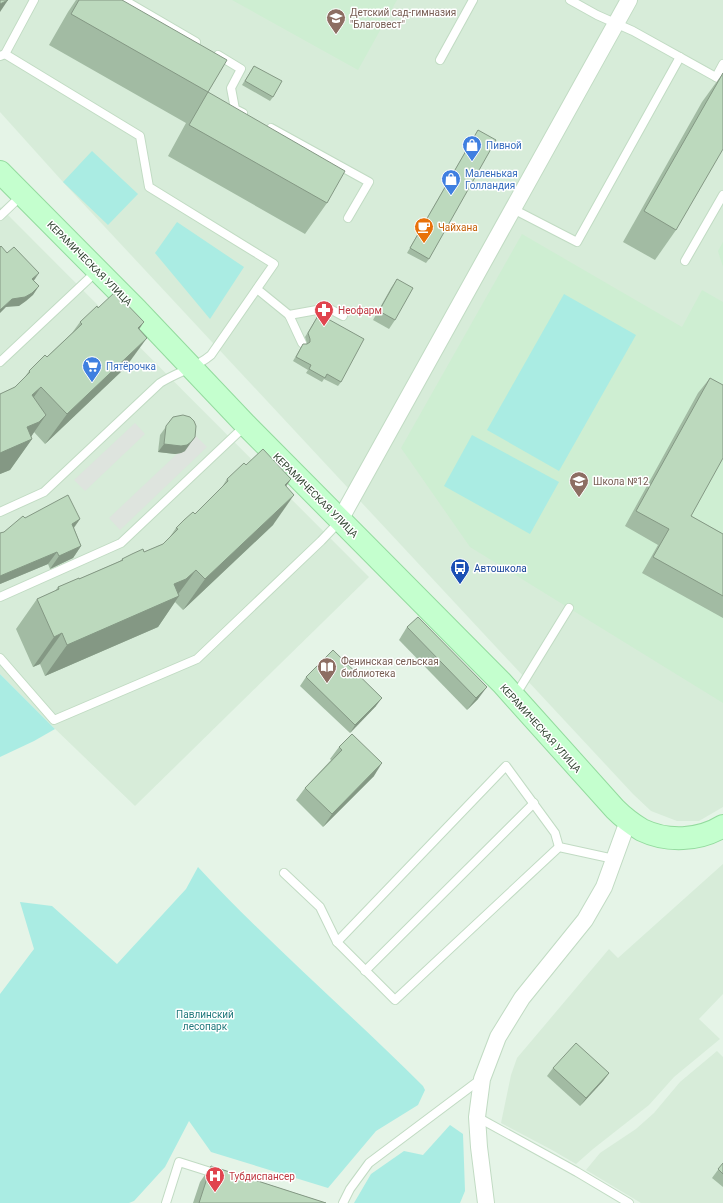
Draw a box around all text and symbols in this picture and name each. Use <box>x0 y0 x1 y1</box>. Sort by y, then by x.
school or university icon: Детский сад-гимназия "Благовест" <box>325 7 347 35</box>
place label: Детский сад-гимназия "Благовест" <box>350 7 456 30</box>
shop icon: Пивной <box>461 134 483 162</box>
place label: Пивной <box>486 140 522 151</box>
shop icon: Маленькая Голландия <box>440 168 462 196</box>
place label: Маленькая Голландия <box>465 168 518 191</box>
cafe icon: Чайхана <box>413 216 435 244</box>
street label: КЕРАМИЧЕСКАЯ УЛИЦА <box>45 219 135 308</box>
place label: Чайхана <box>438 222 478 233</box>
pharmacy icon: Неофарм <box>313 299 335 327</box>
place label: Неофарм <box>338 305 382 316</box>
supermarket icon: Пятёрочка <box>81 355 103 383</box>
place label: Пятёрочка <box>106 361 156 372</box>
street label: КЕРАМИЧЕСКАЯ УЛИЦА <box>271 451 361 540</box>
school or university icon: Школа №12 <box>568 470 590 498</box>
place label: Школа №12 <box>593 476 649 487</box>
bus stop icon: Автошкола <box>449 557 471 585</box>
place label: Автошкола <box>474 563 527 574</box>
place label: Фенинская сельская библиотека <box>341 655 439 679</box>
library icon: Фенинская сельская библиотека <box>316 656 338 684</box>
street label: КЕРАМИЧЕСКАЯ УЛИЦА <box>498 682 584 775</box>
park label: Павлинский лесопарк <box>176 1009 234 1032</box>
hospital icon: Тубдиспансер <box>204 1165 226 1193</box>
place label: Тубдиспансер <box>229 1171 295 1182</box>

